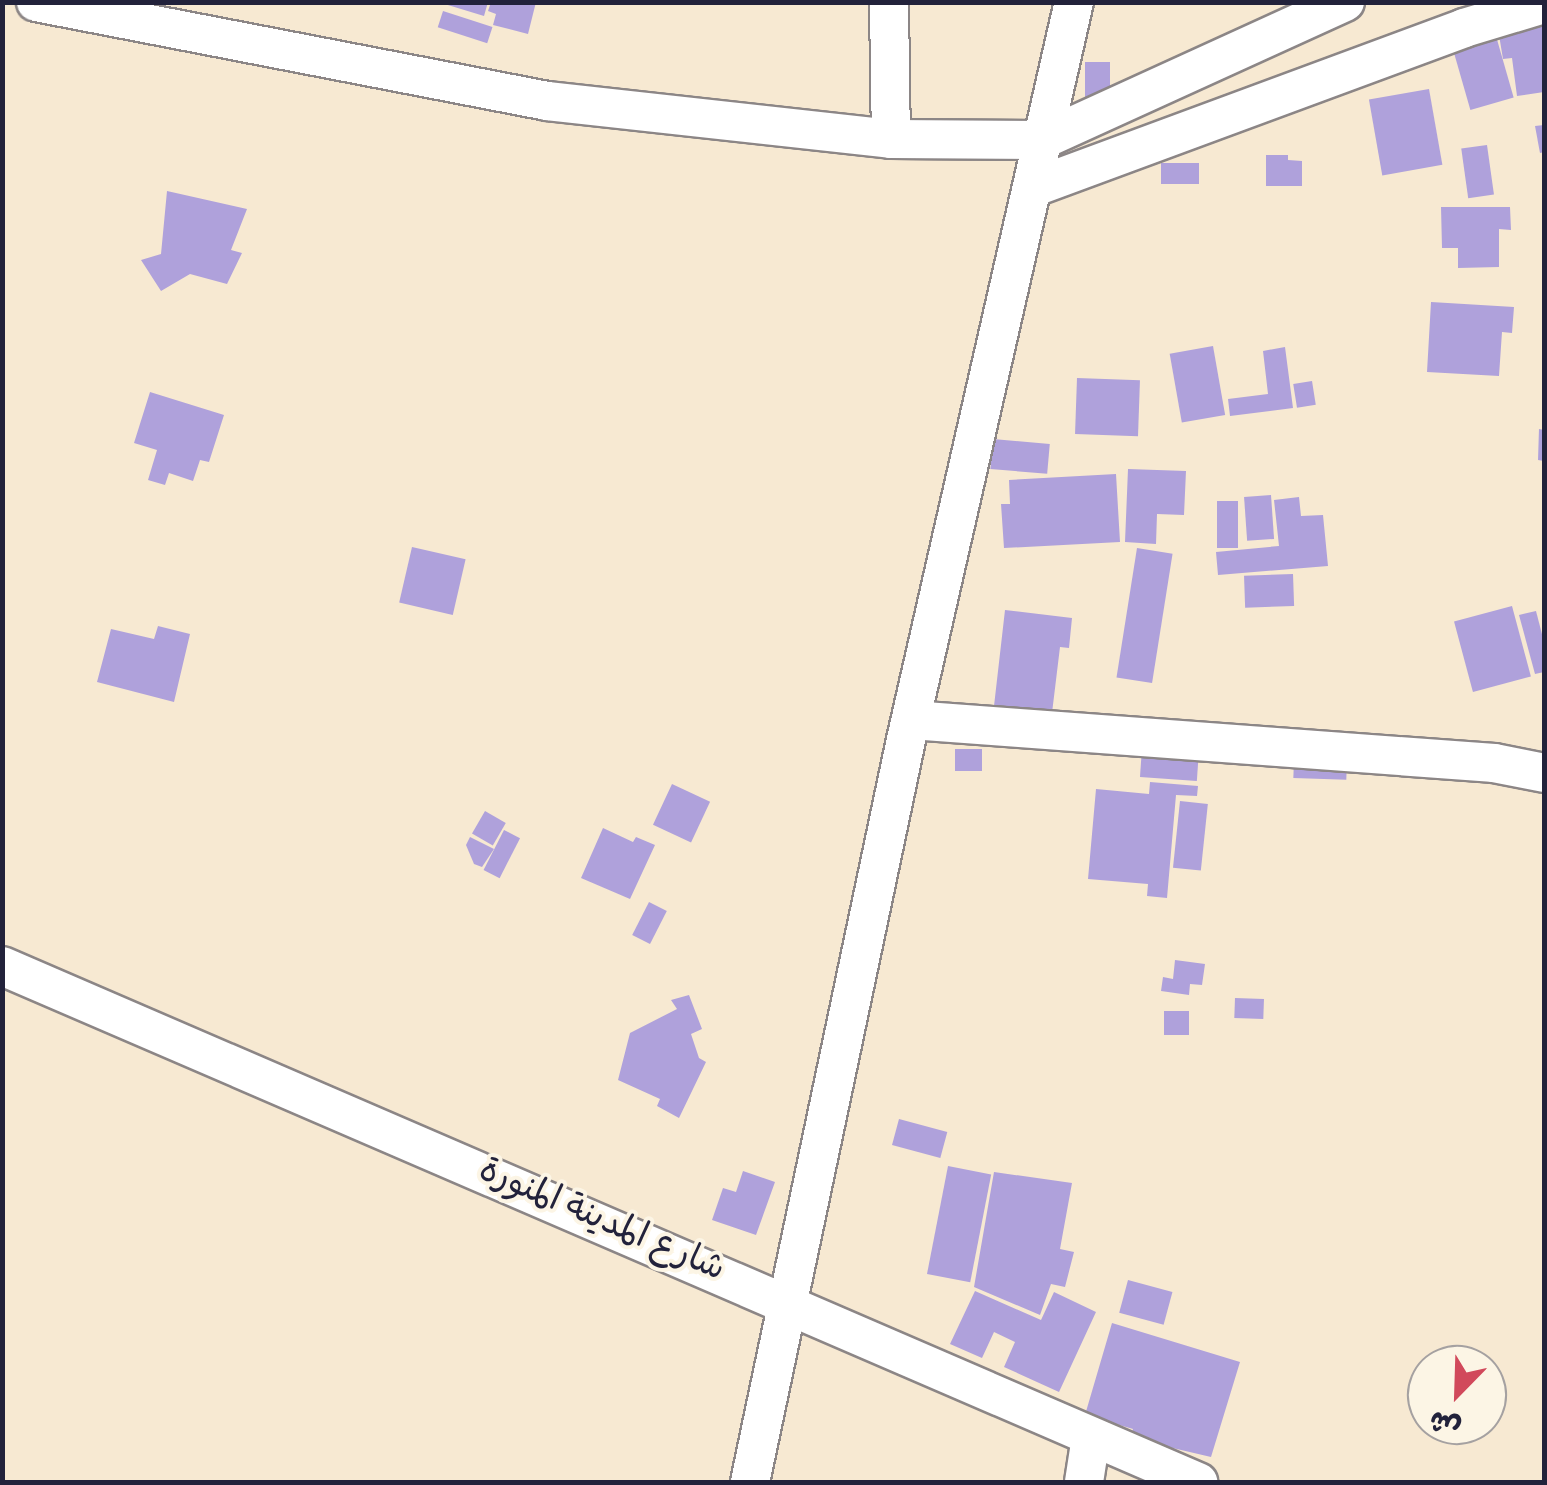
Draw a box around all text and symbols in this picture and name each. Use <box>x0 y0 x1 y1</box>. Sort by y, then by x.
street label: شارع المدينة المنورة <box>472 1151 730 1293</box>
north arrow <box>1407 1345 1507 1445</box>
text: ش <box>1424 1396 1468 1445</box>

